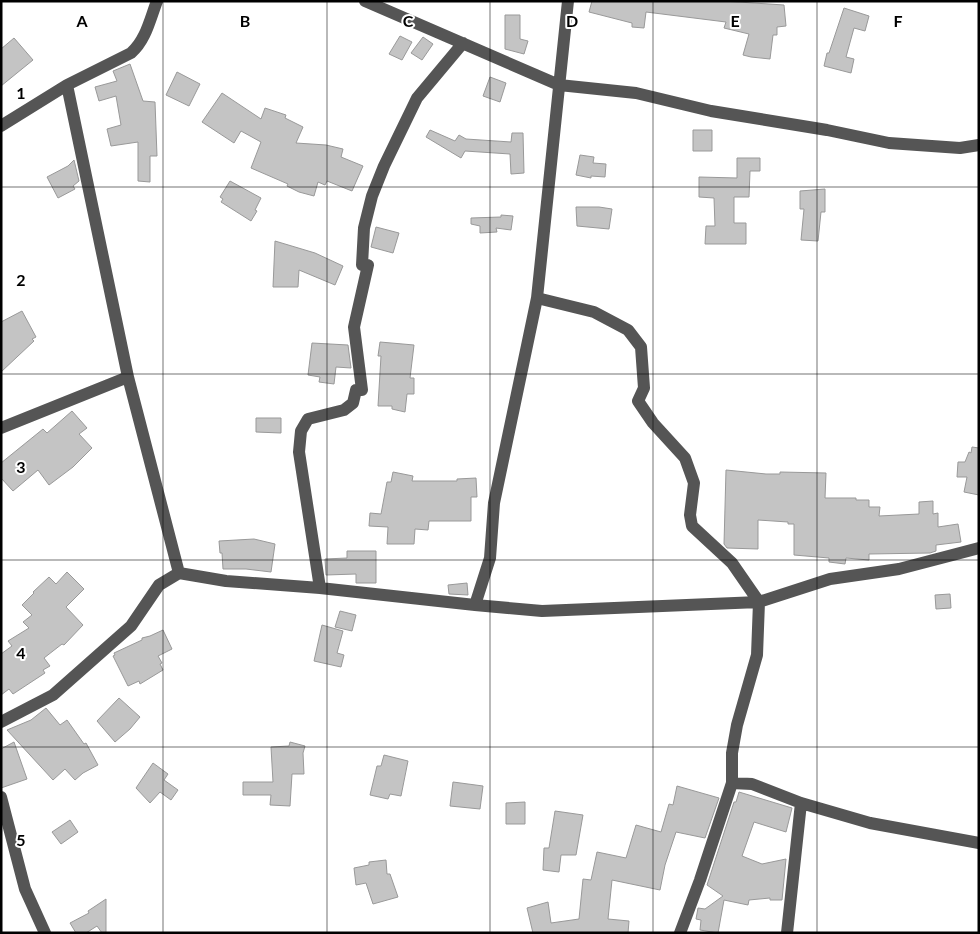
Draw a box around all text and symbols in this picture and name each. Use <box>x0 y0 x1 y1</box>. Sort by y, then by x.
text: A <box>75 11 88 30</box>
text: B <box>240 11 250 30</box>
text: C <box>403 11 414 30</box>
text: D <box>566 11 578 30</box>
text: E <box>730 11 740 30</box>
text: F <box>893 11 903 30</box>
text: 1 <box>16 83 26 102</box>
text: 2 <box>16 270 26 289</box>
text: 3 <box>16 457 26 476</box>
text: 4 <box>16 643 26 662</box>
text: 5 <box>16 830 26 849</box>

